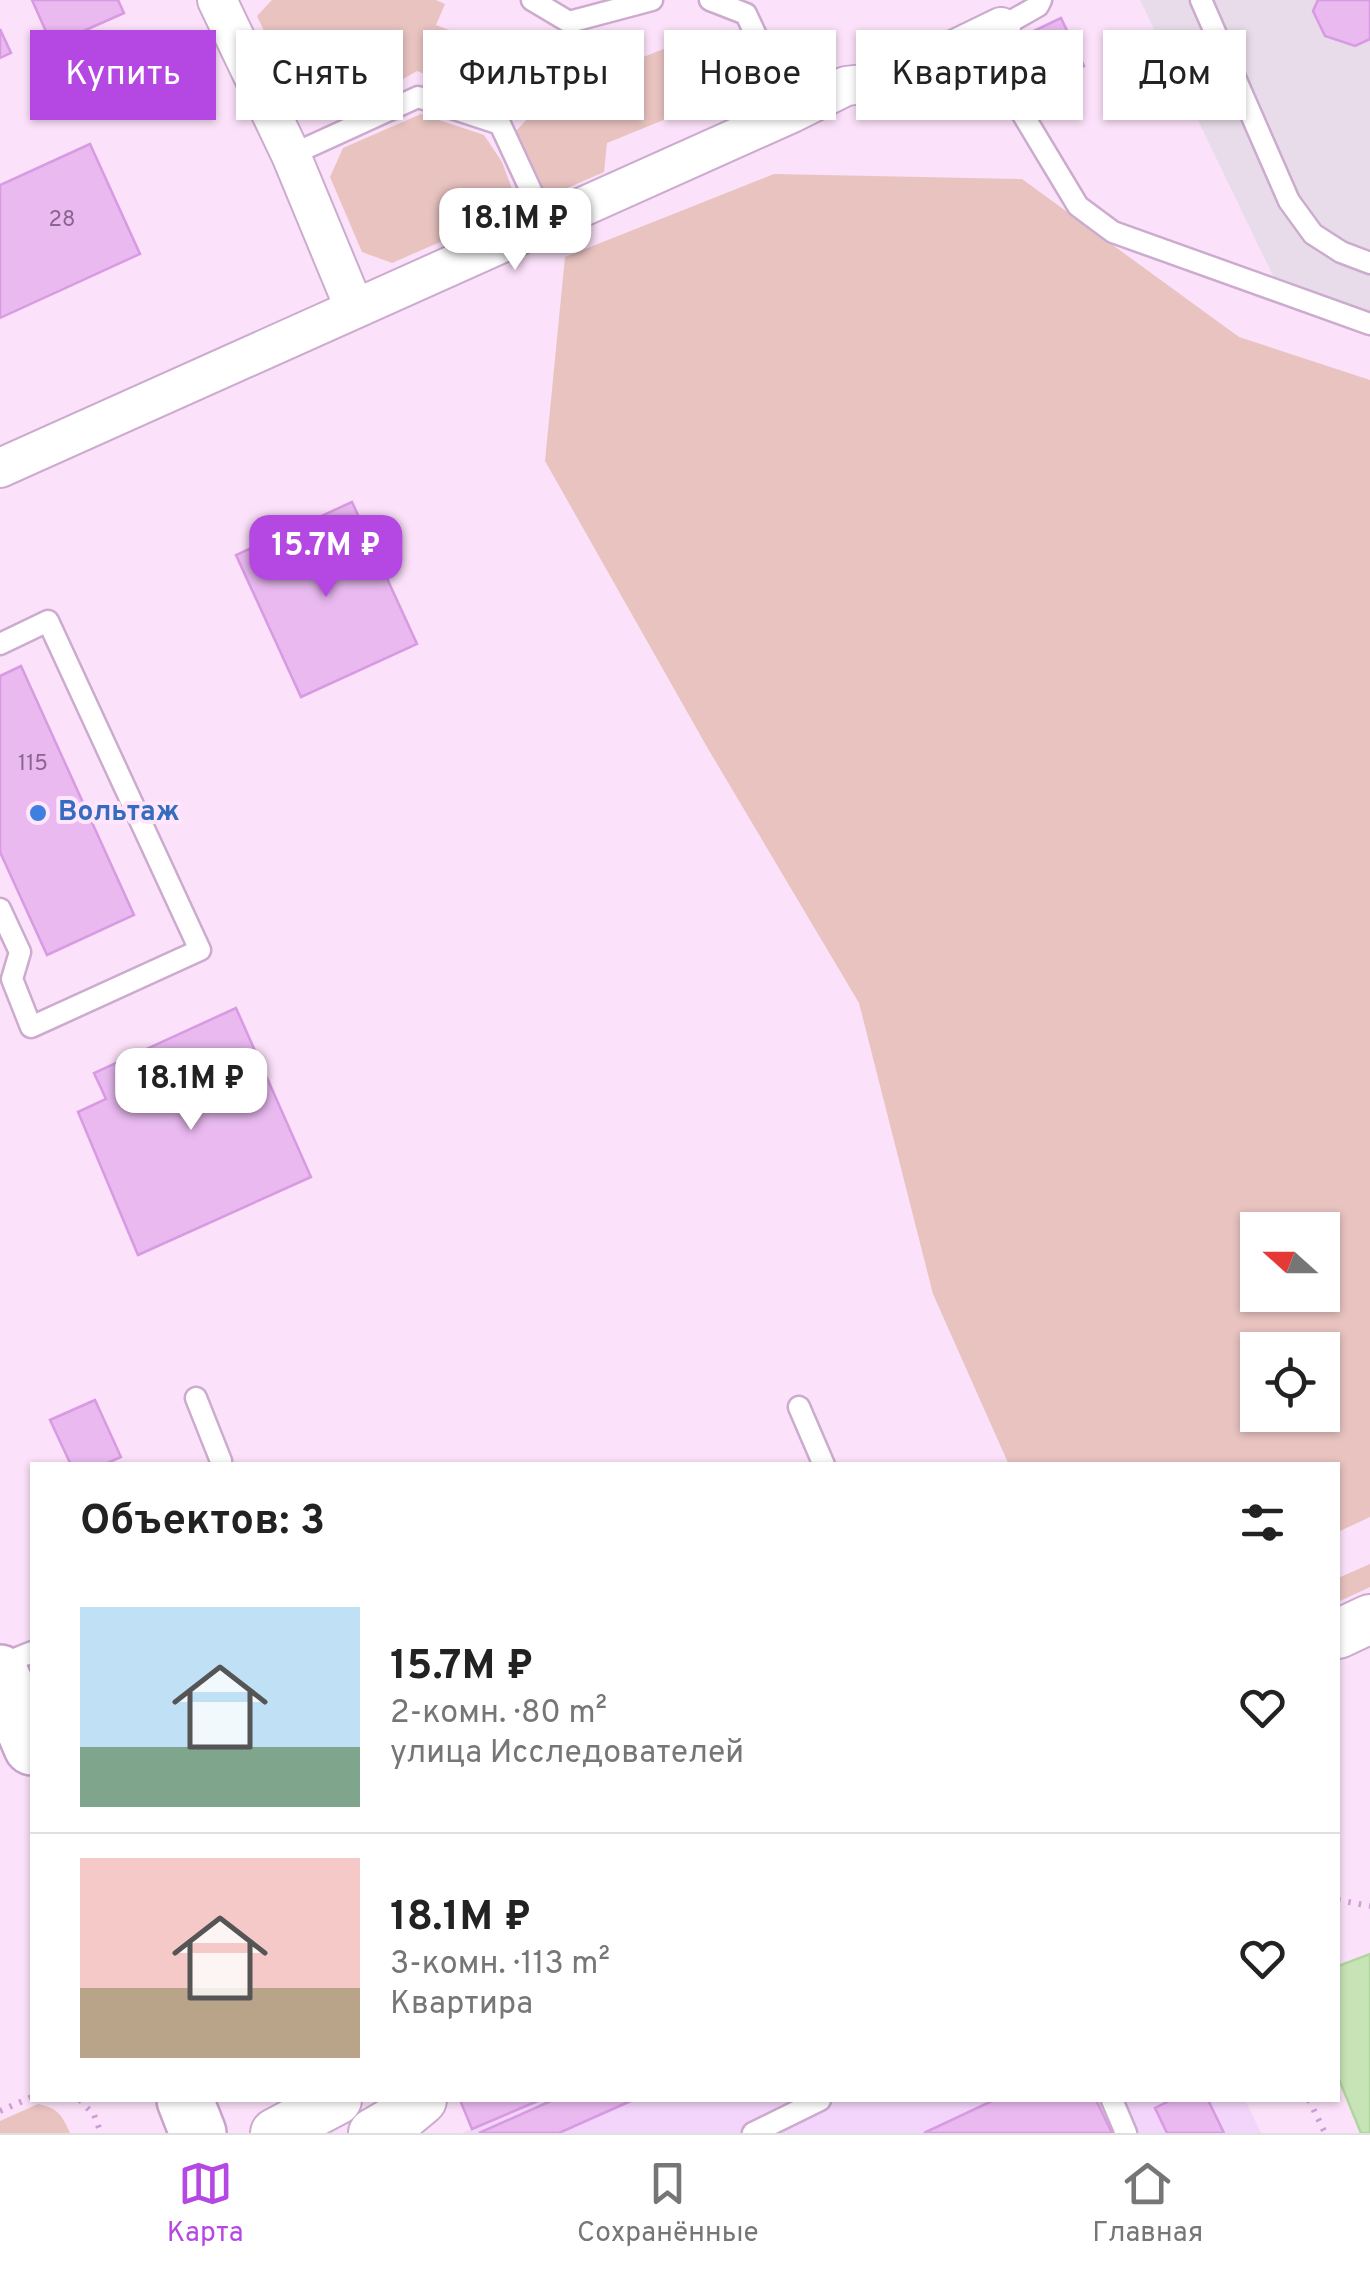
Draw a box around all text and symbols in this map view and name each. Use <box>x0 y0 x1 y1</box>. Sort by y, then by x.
chip: Купить <box>30 30 216 120</box>
chip: Снять <box>236 30 403 120</box>
chip: Фильтры <box>423 30 644 120</box>
chip: Новое <box>664 30 836 120</box>
chip: Квартира <box>856 30 1083 120</box>
chip: Дом <box>1103 30 1246 120</box>
pin: 18.1M ₽ <box>423 188 607 273</box>
text: 18.1M ₽ <box>461 200 569 240</box>
house number: 28 <box>49 207 75 234</box>
pin: 15.7M ₽ <box>234 515 418 600</box>
text: 15.7M ₽ <box>271 527 381 567</box>
house number: 115 <box>18 751 48 778</box>
place label: Вольтаж <box>58 795 180 831</box>
marker: Вольтаж <box>27 802 49 824</box>
pin: 18.1M ₽ <box>99 1048 283 1133</box>
text: 18.1M ₽ <box>137 1060 245 1100</box>
north arrow <box>1240 1212 1340 1312</box>
map controls <box>1240 1212 1340 1432</box>
button: locate <box>1240 1332 1340 1432</box>
icon: filters <box>1235 1495 1290 1550</box>
text: Объектов: 3 <box>80 1496 325 1549</box>
text: 15.7M ₽ <box>390 1641 534 1694</box>
icon: home <box>160 1647 280 1767</box>
icon: heart <box>1235 1680 1290 1735</box>
text: 2-комн. · 80 m² <box>390 1694 607 1734</box>
text: улица Исследователей <box>390 1734 744 1774</box>
text: 18.1M ₽ <box>390 1892 531 1945</box>
icon: home <box>160 1898 280 2018</box>
icon: heart <box>1235 1931 1290 1986</box>
text: 3-комн. · 113 m² <box>390 1945 610 1985</box>
text: Квартира <box>390 1985 533 2025</box>
tab: Карта <box>167 2156 243 2252</box>
tab: Сохранённые <box>577 2156 759 2252</box>
tab: Главная <box>1092 2156 1203 2252</box>

